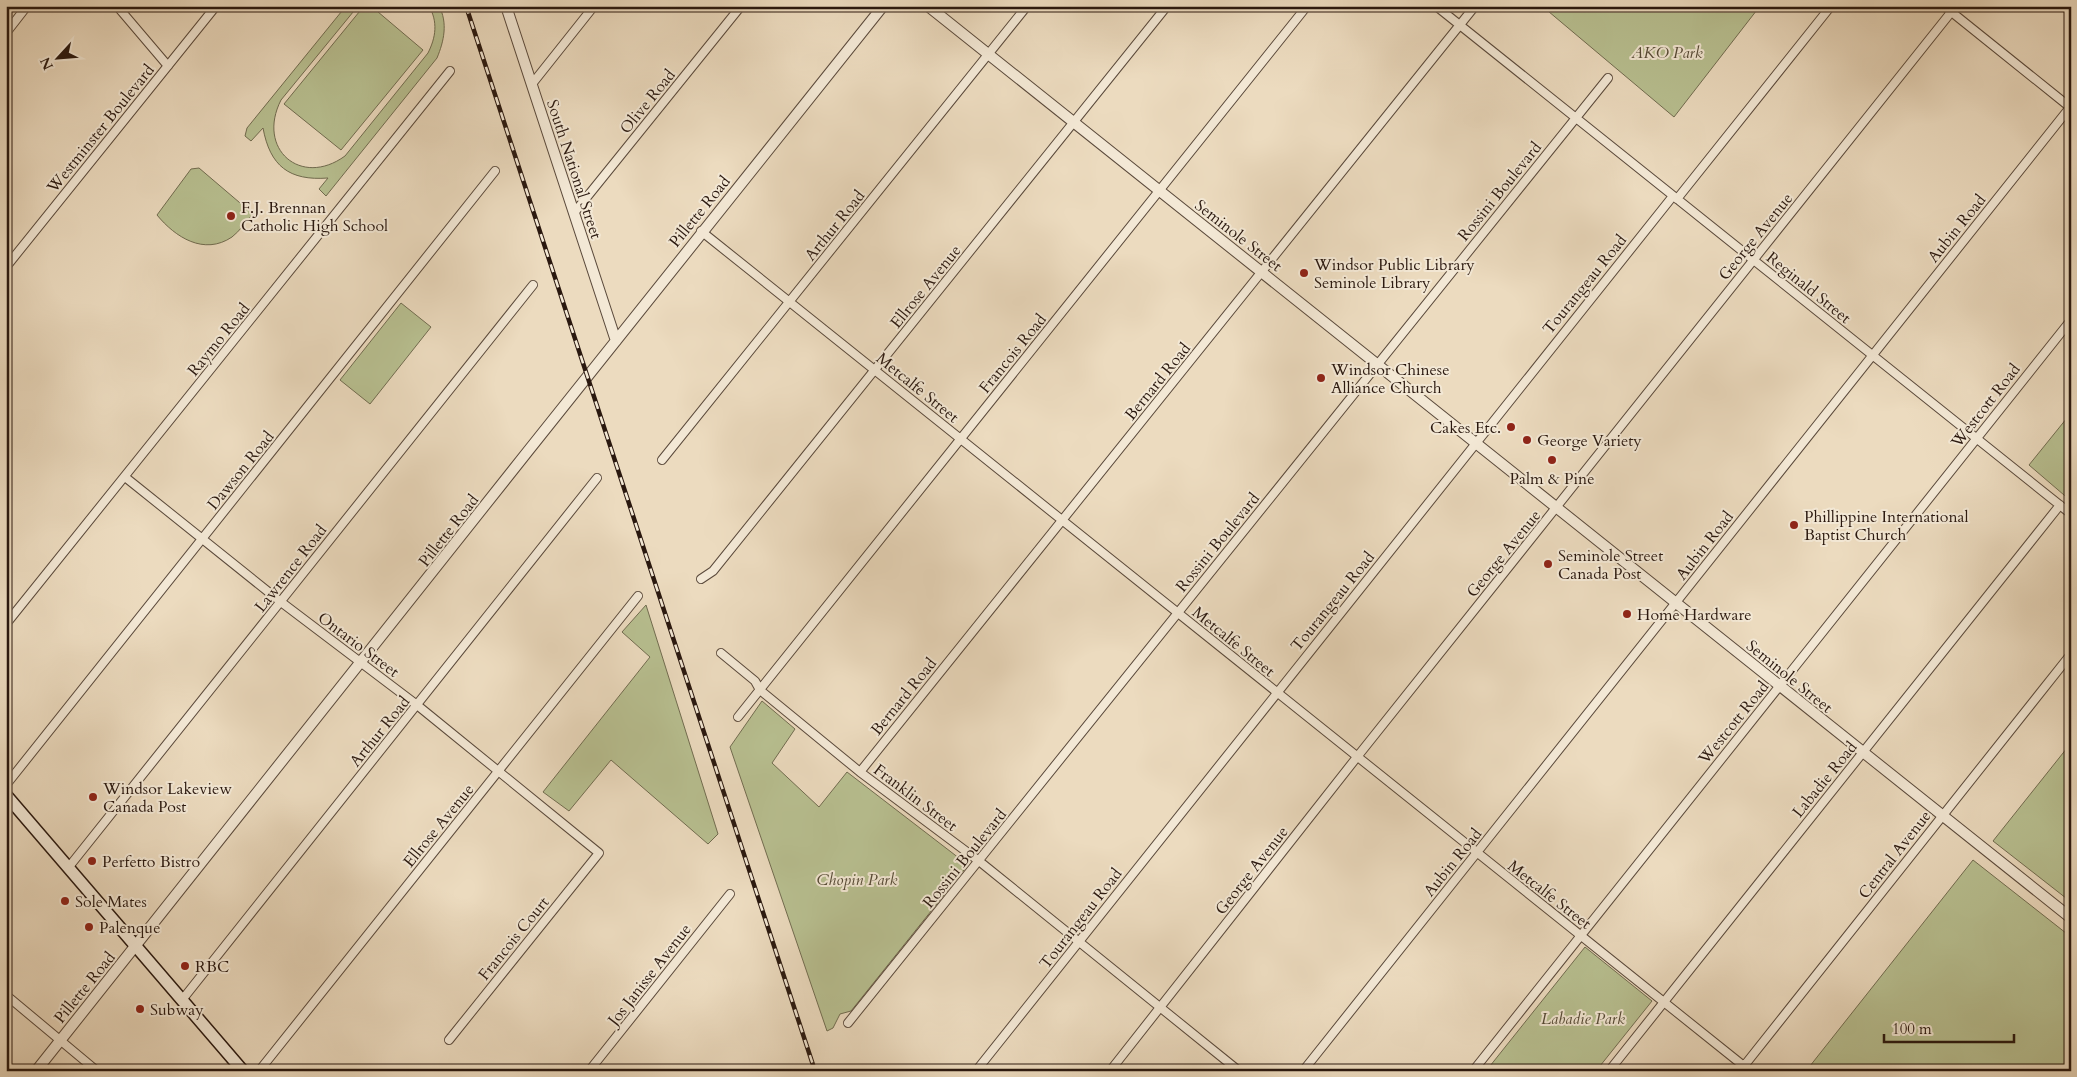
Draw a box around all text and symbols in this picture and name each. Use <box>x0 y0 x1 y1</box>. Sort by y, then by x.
north arrow <box>32 32 82 82</box>
park label: AKO Park <box>1630 42 1703 64</box>
text: N <box>36 54 58 73</box>
street label: Westminster Boulevard <box>41 59 160 198</box>
street label: Olive Road <box>615 64 681 139</box>
street label: South National Street <box>541 97 607 242</box>
street label: Rossini Boulevard <box>1453 137 1547 246</box>
street label: Pillette Road <box>664 171 736 252</box>
street label: Arthur Road <box>799 185 870 266</box>
street label: George Avenue <box>1714 188 1798 285</box>
street label: Aubin Road <box>1922 190 1991 267</box>
street label: Seminole Street <box>1190 195 1287 277</box>
place label: F.J. Brennan Catholic High School <box>241 197 388 237</box>
marker: F.J. Brennan Catholic High School <box>225 210 237 222</box>
street label: Tourangeau Road <box>1538 230 1632 339</box>
street label: Ellrose Avenue <box>885 240 966 333</box>
street label: Reginald Street <box>1761 247 1855 329</box>
place label: Windsor Public Library Seminole Library <box>1313 254 1475 294</box>
marker: Windsor Public Library Seminole Library <box>1298 267 1310 279</box>
street label: Raymo Road <box>183 298 255 381</box>
street label: Francois Road <box>974 309 1052 398</box>
street label: Bernard Road <box>1120 338 1196 425</box>
street label: Metcalfe Street <box>871 348 963 428</box>
place label: Windsor Chinese Alliance Church <box>1330 359 1449 399</box>
street label: Westcott Road <box>1945 359 2026 453</box>
marker: Windsor Chinese Alliance Church <box>1315 372 1327 384</box>
place label: Cakes Etc. <box>1430 417 1501 439</box>
marker: Cakes Etc. <box>1505 421 1517 433</box>
street label: Dawson Road <box>202 426 280 515</box>
place label: George Variety <box>1537 430 1642 452</box>
marker: George Variety <box>1521 434 1533 446</box>
marker: Palm & Pine <box>1546 454 1558 466</box>
place label: Palm & Pine <box>1510 468 1594 490</box>
street label: Rossini Boulevard <box>1171 488 1265 597</box>
street label: Pillette Road <box>414 489 484 571</box>
street label: George Avenue <box>1462 505 1546 602</box>
street label: Aubin Road <box>1671 506 1739 585</box>
place label: Phillippine International Baptist Church <box>1804 506 1969 546</box>
marker: Phillippine International Baptist Church <box>1788 519 1800 531</box>
street label: Lawrence Road <box>250 520 332 617</box>
place label: Seminole Street Canada Post <box>1558 545 1663 585</box>
street label: Tourangeau Road <box>1286 547 1380 656</box>
marker: Seminole Street Canada Post <box>1542 558 1554 570</box>
street label: Metcalfe Street <box>1187 602 1279 682</box>
place label: Home Hardware <box>1637 604 1752 626</box>
street label: Ontario Street <box>313 607 404 683</box>
marker: Home Hardware <box>1621 608 1633 620</box>
street label: Seminole Street <box>1742 635 1837 718</box>
street label: Bernard Road <box>866 653 942 740</box>
street label: Westcott Road <box>1693 676 1774 770</box>
street label: Arthur Road <box>344 691 415 772</box>
street label: Labadie Road <box>1787 737 1863 822</box>
street label: Franklin Street <box>869 759 962 837</box>
place label: Windsor Lakeview Canada Post <box>102 778 232 818</box>
street label: Ellrose Avenue <box>398 779 479 872</box>
marker: Windsor Lakeview Canada Post <box>87 791 99 803</box>
street label: Rossini Boulevard <box>918 804 1012 913</box>
street label: Central Avenue <box>1853 806 1936 903</box>
street label: George Avenue <box>1210 822 1293 919</box>
street label: Aubin Road <box>1418 824 1487 901</box>
place label: Perfetto Bistro <box>102 851 200 873</box>
marker: Perfetto Bistro <box>86 855 98 867</box>
street label: Metcalfe Street <box>1503 855 1596 934</box>
street label: Tourangeau Road <box>1034 863 1127 974</box>
park label: Chopin Park <box>816 869 898 891</box>
place label: Sole Mates <box>75 891 147 913</box>
street label: Francois Court <box>473 892 554 985</box>
marker: Sole Mates <box>59 895 71 907</box>
place label: Palenque <box>99 917 160 939</box>
street label: Jos Janisse Avenue <box>602 919 697 1032</box>
marker: Palenque <box>83 921 95 933</box>
street label: Pillette Road <box>49 947 121 1028</box>
place label: RBC <box>195 956 229 978</box>
marker: RBC <box>179 960 191 972</box>
place label: Subway <box>150 999 204 1021</box>
marker: Subway <box>134 1003 146 1015</box>
park label: Labadie Park <box>1541 1008 1625 1030</box>
scale bar <box>1884 1012 2014 1044</box>
text: 100 m <box>1892 1019 1932 1039</box>

